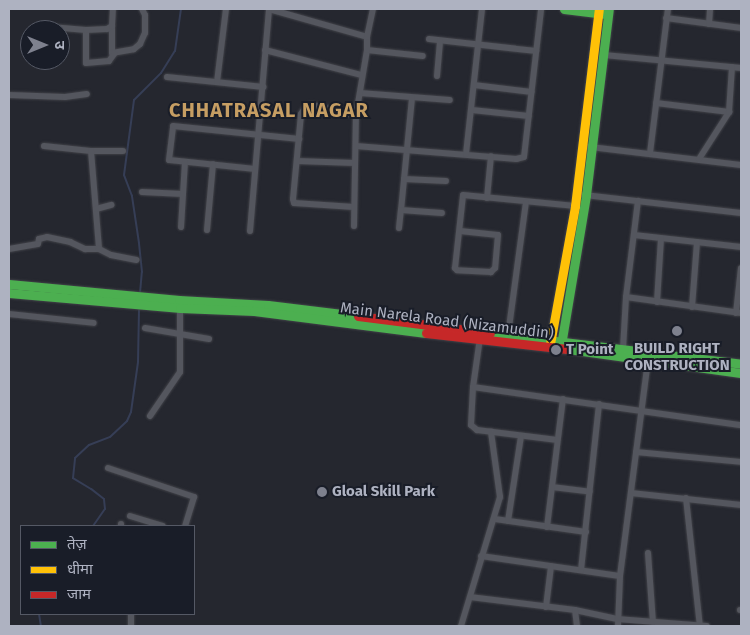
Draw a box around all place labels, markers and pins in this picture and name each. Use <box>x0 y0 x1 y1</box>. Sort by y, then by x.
marker: BUILD RIGHT CONSTRUCTION <box>671 325 683 337</box>
place label: BUILD RIGHT CONSTRUCTION <box>624 339 730 374</box>
place label: T Point <box>566 341 614 359</box>
marker: T Point <box>550 344 562 356</box>
place label: Gloal Skill Park <box>332 483 435 501</box>
marker: Gloal Skill Park <box>316 486 328 498</box>

